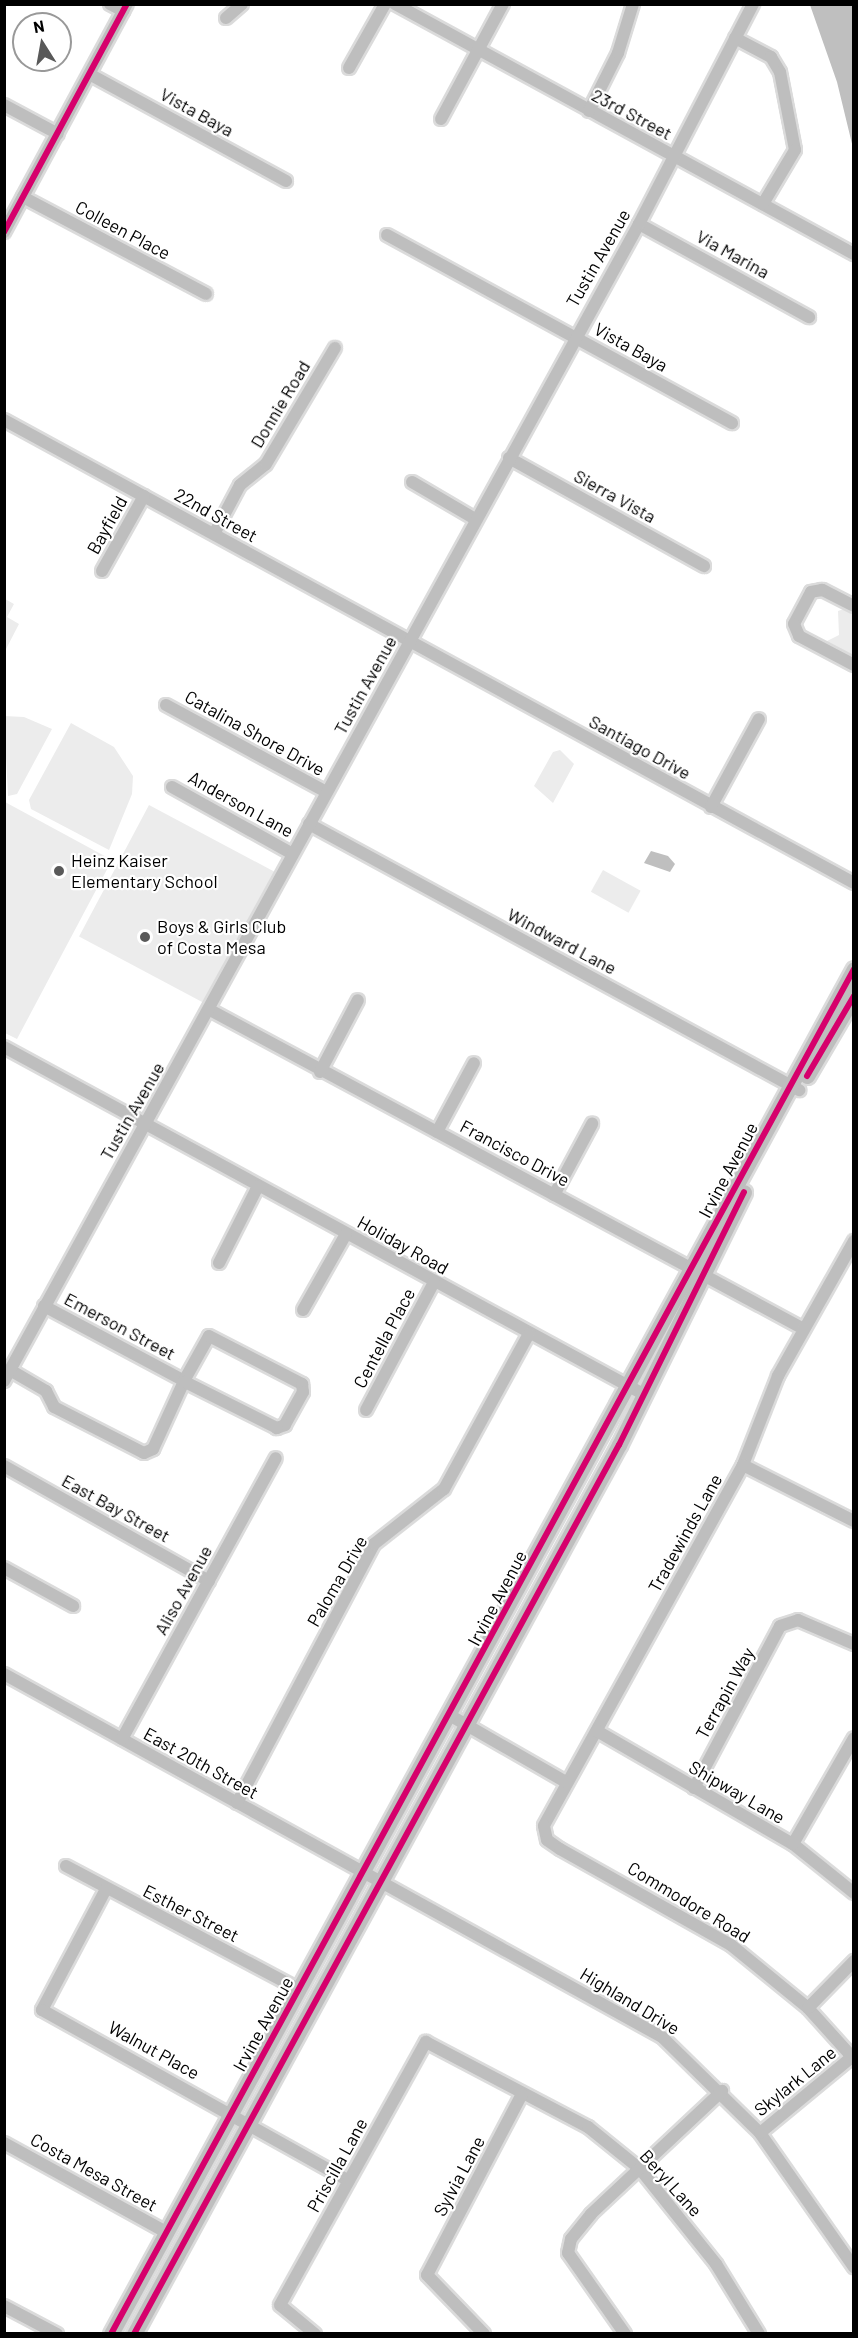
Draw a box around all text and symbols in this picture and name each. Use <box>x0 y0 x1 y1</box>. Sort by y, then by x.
north arrow <box>12 12 72 72</box>
text: N <box>32 15 46 36</box>
street label: Vista Baya <box>156 83 238 141</box>
street label: 23rd Street <box>588 84 676 144</box>
street label: Colleen Place <box>72 196 174 264</box>
street label: Tustin Avenue <box>561 205 635 311</box>
street label: Via Marina <box>693 225 773 283</box>
street label: Vista Baya <box>590 318 672 376</box>
street label: Donnie Road <box>246 356 314 452</box>
street label: Sierra Vista <box>570 465 660 527</box>
street label: 22nd Street <box>171 483 261 547</box>
street label: Bayfield <box>82 492 132 558</box>
street label: Tustin Avenue <box>329 632 401 738</box>
street label: Catalina Shore Drive <box>181 686 329 780</box>
street label: Santiago Drive <box>585 710 695 784</box>
street label: Anderson Lane <box>185 766 297 842</box>
place label: Heinz Kaiser Elementary School <box>71 850 218 892</box>
marker: Heinz Kaiser Elementary School <box>52 864 66 878</box>
street label: Windward Lane <box>504 903 620 979</box>
place label: Boys & Girls Club of Costa Mesa <box>157 916 286 958</box>
marker: Boys & Girls Club of Costa Mesa <box>138 930 152 944</box>
street label: Tustin Avenue <box>95 1058 169 1164</box>
street label: Francisco Drive <box>457 1115 573 1191</box>
street label: Irvine Avenue <box>694 1119 762 1221</box>
street label: Holiday Road <box>354 1211 452 1279</box>
street label: Centella Place <box>349 1284 419 1392</box>
street label: Emerson Street <box>61 1288 179 1364</box>
street label: East Bay Street <box>58 1469 174 1547</box>
street label: Tradewinds Lane <box>644 1470 726 1596</box>
street label: Paloma Drive <box>302 1532 372 1630</box>
street label: Aliso Avenue <box>150 1542 216 1638</box>
street label: Irvine Avenue <box>463 1547 531 1649</box>
street label: Terrapin Way <box>691 1644 759 1742</box>
street label: East 20th Street <box>140 1723 262 1803</box>
street label: Shipway Lane <box>685 1756 789 1828</box>
street label: Commodore Road <box>624 1857 754 1947</box>
street label: Esther Street <box>140 1880 242 1946</box>
street label: Highland Drive <box>576 1963 684 2039</box>
street label: Irvine Avenue <box>228 1973 298 2075</box>
street label: Walnut Place <box>105 2016 203 2084</box>
street label: Skylark Lane <box>750 2041 840 2121</box>
street label: Priscilla Lane <box>302 2114 372 2216</box>
street label: Costa Mesa Street <box>27 2128 161 2216</box>
street label: Sylvia Lane <box>429 2132 489 2220</box>
street label: Beryl Lane <box>635 2145 707 2221</box>

